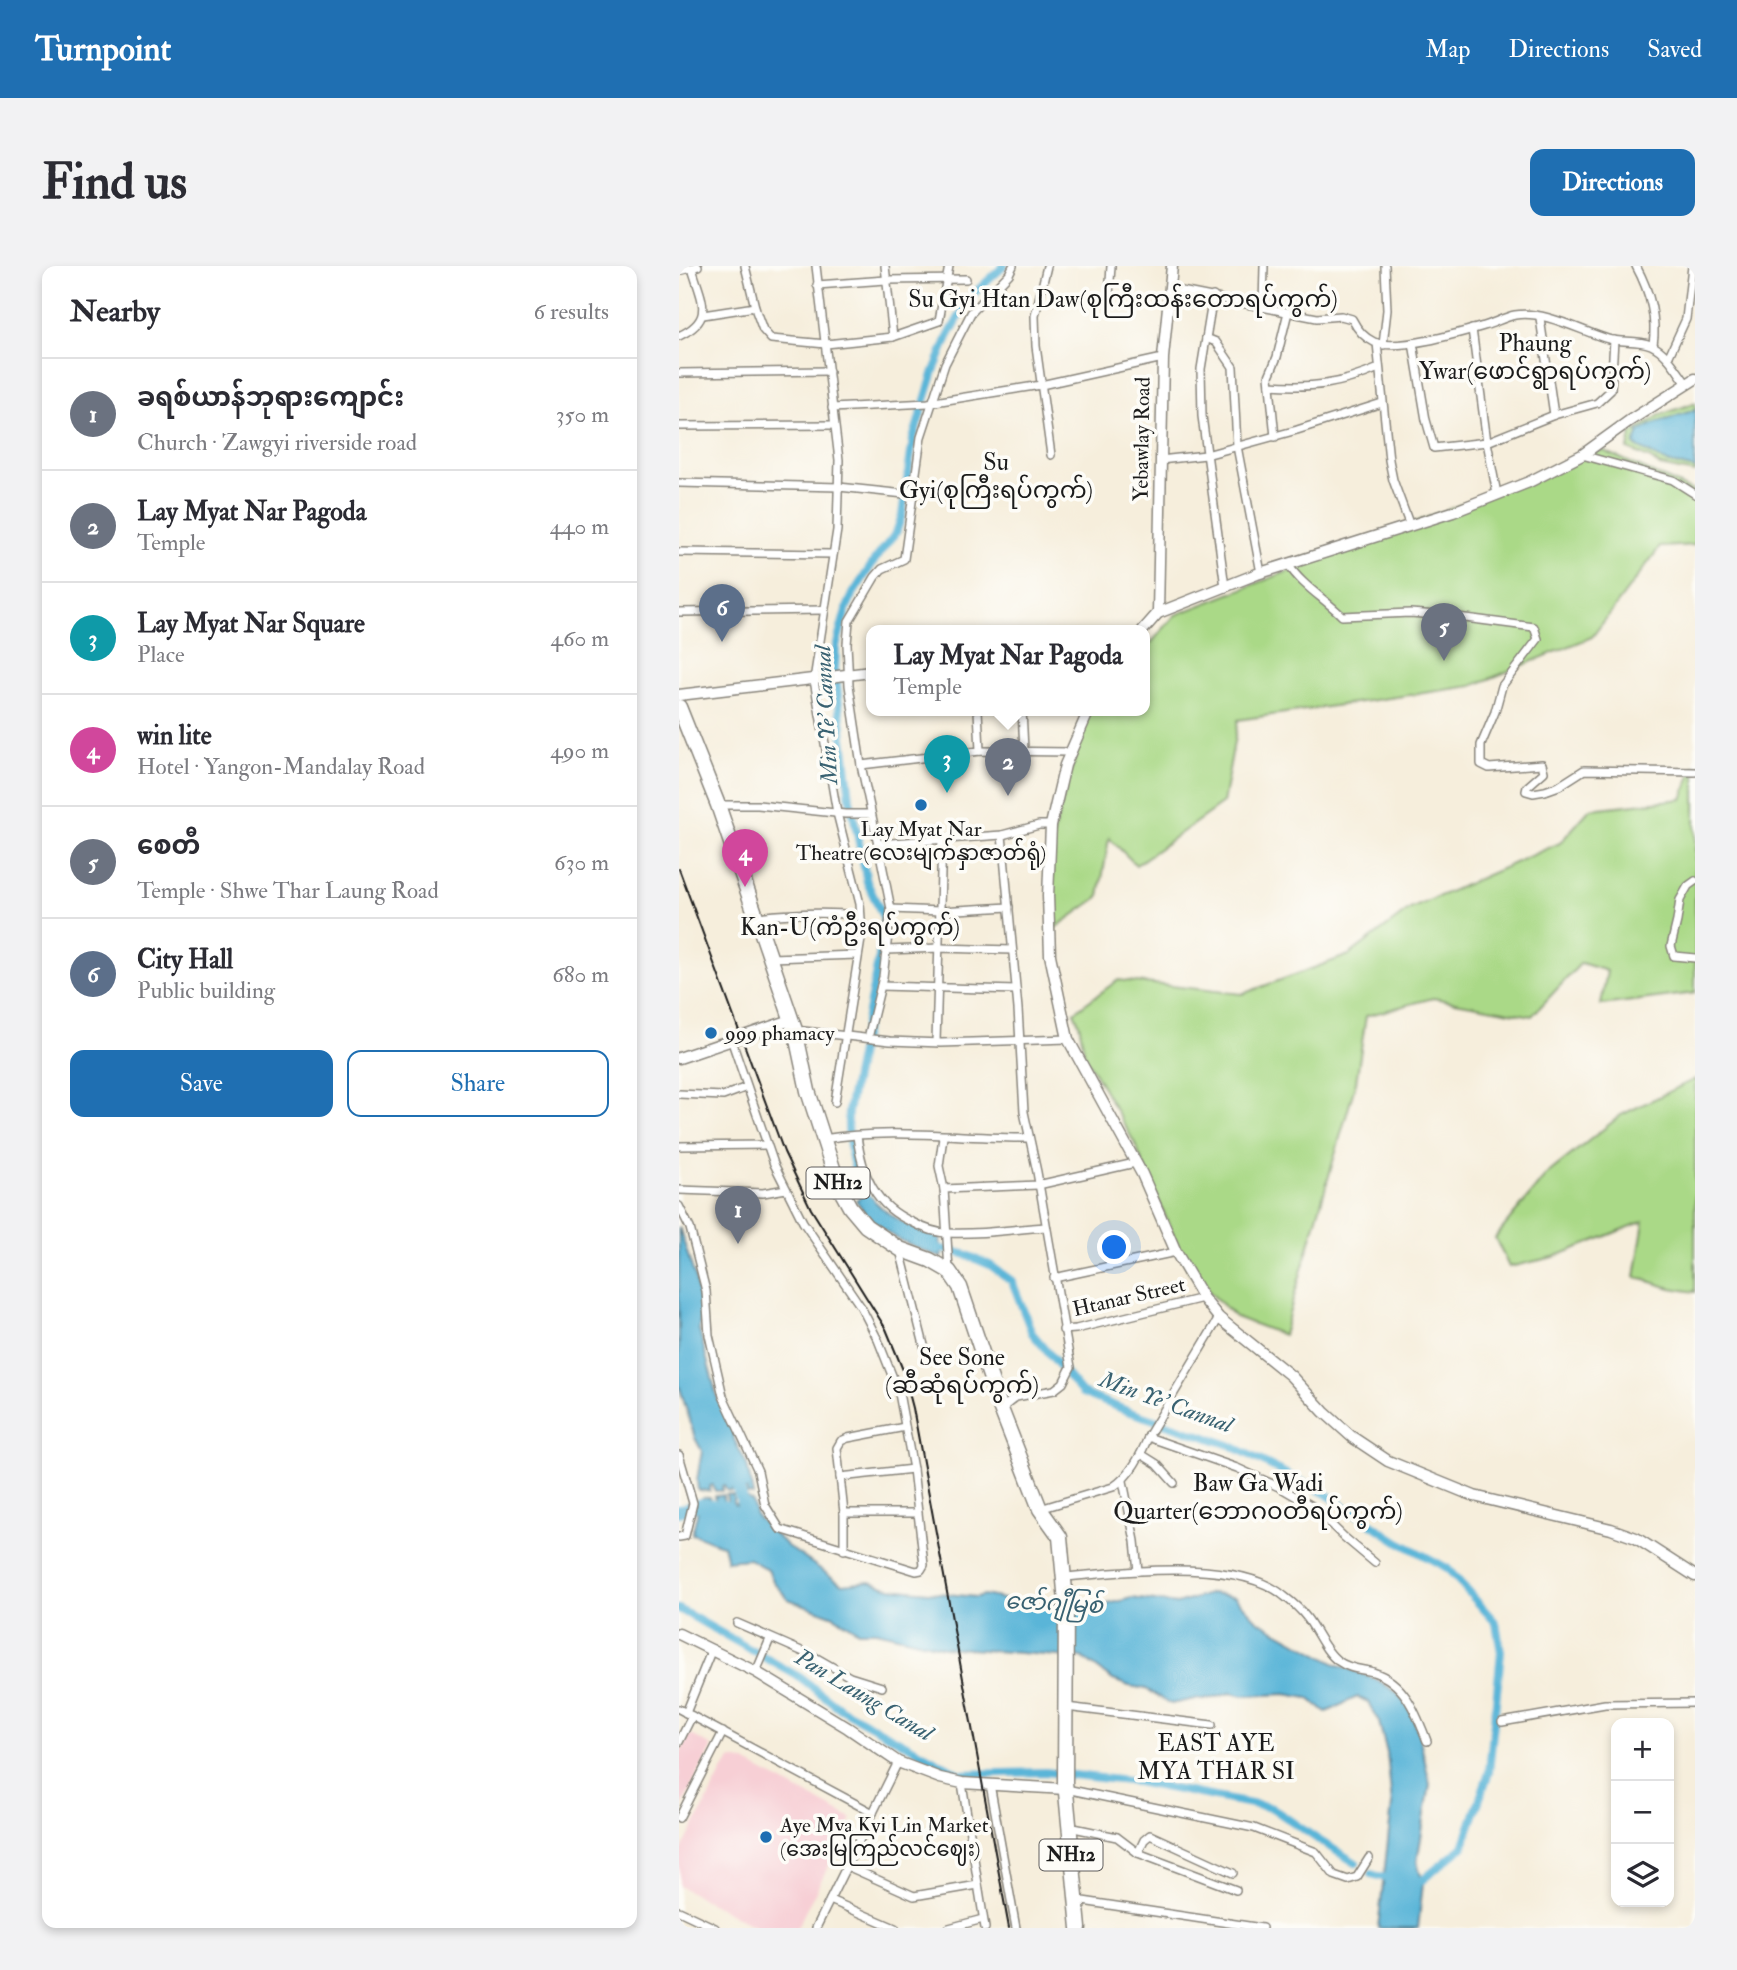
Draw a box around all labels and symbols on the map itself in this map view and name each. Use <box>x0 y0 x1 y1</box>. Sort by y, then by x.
district label: Su Gyi Htan Daw(စုကြီးထန်းတောရပ်ကွက်) <box>908 283 1338 318</box>
district label: Phaung Ywar(ဖောင်ရွာရပ်ကွက်) <box>1419 328 1651 390</box>
street label: Yebawlay Road <box>1127 376 1157 501</box>
district label: Su Gyi(စုကြီးရပ်ကွက်) <box>899 447 1093 509</box>
pin: 6 <box>699 584 745 642</box>
pin: 5 <box>1421 603 1467 661</box>
water label: Min Ye' Cannal <box>808 643 844 787</box>
pin: 3 <box>924 735 970 793</box>
pin: 2 <box>985 738 1031 796</box>
marker: Lay Myat Nar Theatre(လေးမျက်နှာဇာတ်ရုံ) <box>913 797 929 813</box>
place label: Lay Myat Nar Theatre(လေးမျက်နှာဇာတ်ရုံ) <box>796 816 1046 871</box>
pin: 4 <box>722 829 768 887</box>
district label: Kan-U(ကံဦးရပ်ကွက်) <box>740 911 960 946</box>
place label: 999 phamacy <box>723 1020 835 1047</box>
marker: 999 phamacy <box>703 1025 719 1041</box>
road number: NH12 <box>807 1168 869 1198</box>
pin: 1 <box>715 1186 761 1244</box>
your location <box>1097 1230 1131 1264</box>
street label: Htanar Street <box>1070 1271 1188 1323</box>
district label: See Sone (ဆီဆုံရပ်ကွက်) <box>885 1342 1039 1404</box>
water label: Min Ye' Cannal <box>1094 1364 1238 1440</box>
district label: Baw Ga Wadi Quarter(ဘောဂ၀တီရပ်ကွက်) <box>1113 1468 1403 1530</box>
water label: ဇော်ဂျီမြစ် <box>1004 1584 1105 1624</box>
water label: Pan Laung Canal <box>789 1642 940 1748</box>
district label: EAST AYE MYA THAR SI <box>1137 1728 1295 1787</box>
place label: Aye Mya Kyi Lin Market (အေးမြကြည်လင်ဈေး) <box>779 1812 989 1866</box>
marker: Aye Mya Kyi Lin Market (အေးမြကြည်လင်ဈေး) <box>758 1829 774 1845</box>
road number: NH12 <box>1039 1840 1103 1870</box>

